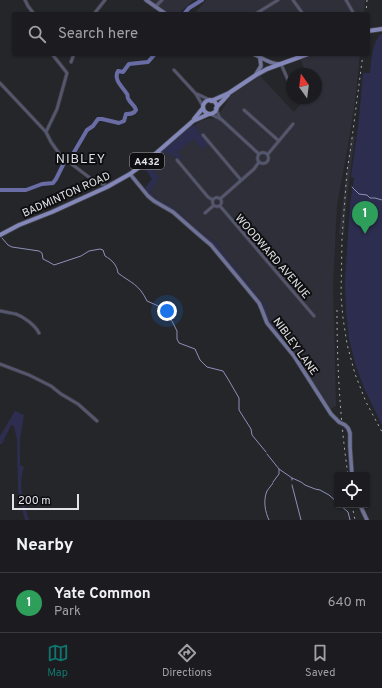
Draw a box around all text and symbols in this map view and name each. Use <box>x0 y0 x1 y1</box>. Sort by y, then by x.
search box <box>12 12 370 56</box>
icon: search <box>26 23 48 45</box>
text: Search here <box>58 25 138 44</box>
north arrow <box>286 68 322 104</box>
district label: NIBLEY <box>56 152 106 168</box>
road number: A432 <box>130 153 164 169</box>
street label: BADMINTON ROAD <box>20 169 113 221</box>
pin: 1 <box>352 201 378 234</box>
street label: WOODWARD AVENUE <box>232 212 313 302</box>
your location <box>157 301 177 321</box>
street label: NIBLEY LANE <box>270 315 321 378</box>
map controls <box>334 472 370 508</box>
button: locate <box>334 472 370 508</box>
scale bar <box>12 492 79 511</box>
text: 200 m <box>18 494 51 508</box>
text: Nearby <box>16 535 73 557</box>
text: Yate Common <box>54 585 151 604</box>
text: 1 <box>26 595 32 611</box>
text: 640 m <box>328 595 366 611</box>
text: Park <box>54 604 81 620</box>
tab: Map <box>47 642 69 680</box>
tab: Directions <box>162 642 212 680</box>
tab: Saved <box>305 642 335 680</box>

